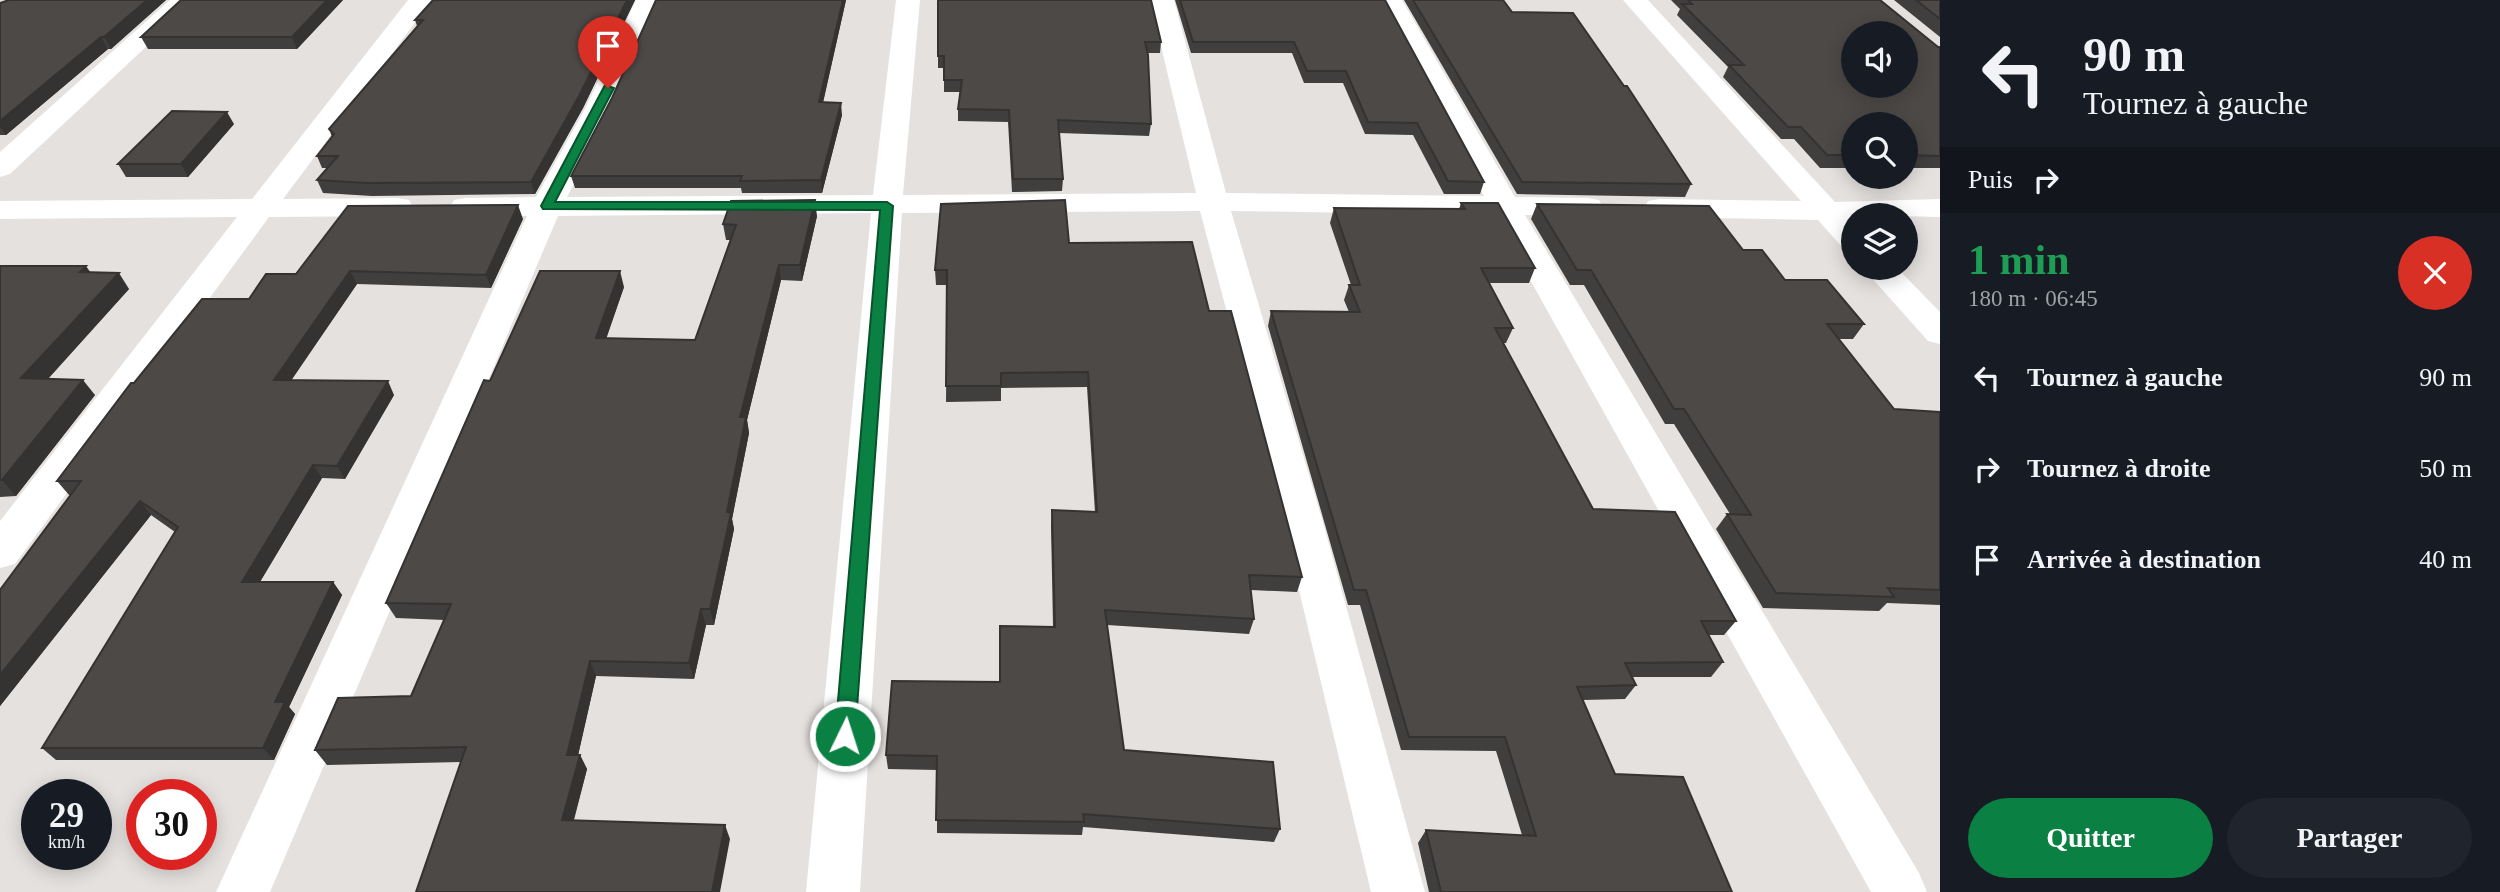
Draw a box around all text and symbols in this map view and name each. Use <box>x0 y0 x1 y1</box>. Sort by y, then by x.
pin <box>578 16 638 88</box>
map controls <box>1841 21 1918 280</box>
button: sound <box>1841 21 1918 98</box>
icon: arrive <box>589 27 627 65</box>
text: 90 m <box>2083 27 2185 82</box>
icon: left <box>1968 28 2059 119</box>
text: Tournez à gauche <box>2083 85 2308 121</box>
button: search <box>1841 112 1918 189</box>
icon: right <box>2027 161 2065 199</box>
text: Puis <box>1968 165 2013 194</box>
button: layers <box>1841 203 1918 280</box>
button: close <box>2398 236 2472 310</box>
text: 1 min <box>1968 237 2070 283</box>
text: 180 m · 06:45 <box>1968 286 2098 311</box>
icon: left <box>1968 359 2006 397</box>
text: Tournez à gauche <box>2027 363 2223 392</box>
text: 90 m <box>2419 363 2472 392</box>
icon: right <box>1968 450 2006 488</box>
text: Tournez à droite <box>2027 454 2210 483</box>
text: 50 m <box>2419 454 2472 483</box>
icon: arrive <box>1968 541 2006 579</box>
text: Arrivée à destination <box>2027 545 2261 574</box>
text: 40 m <box>2419 545 2472 574</box>
position arrow <box>808 699 882 773</box>
speed limit sign: 30 <box>126 779 217 870</box>
text: 29 <box>49 796 84 835</box>
button: Quitter <box>1968 798 2213 878</box>
button: Partager <box>2227 798 2472 878</box>
text: km/h <box>48 832 85 852</box>

